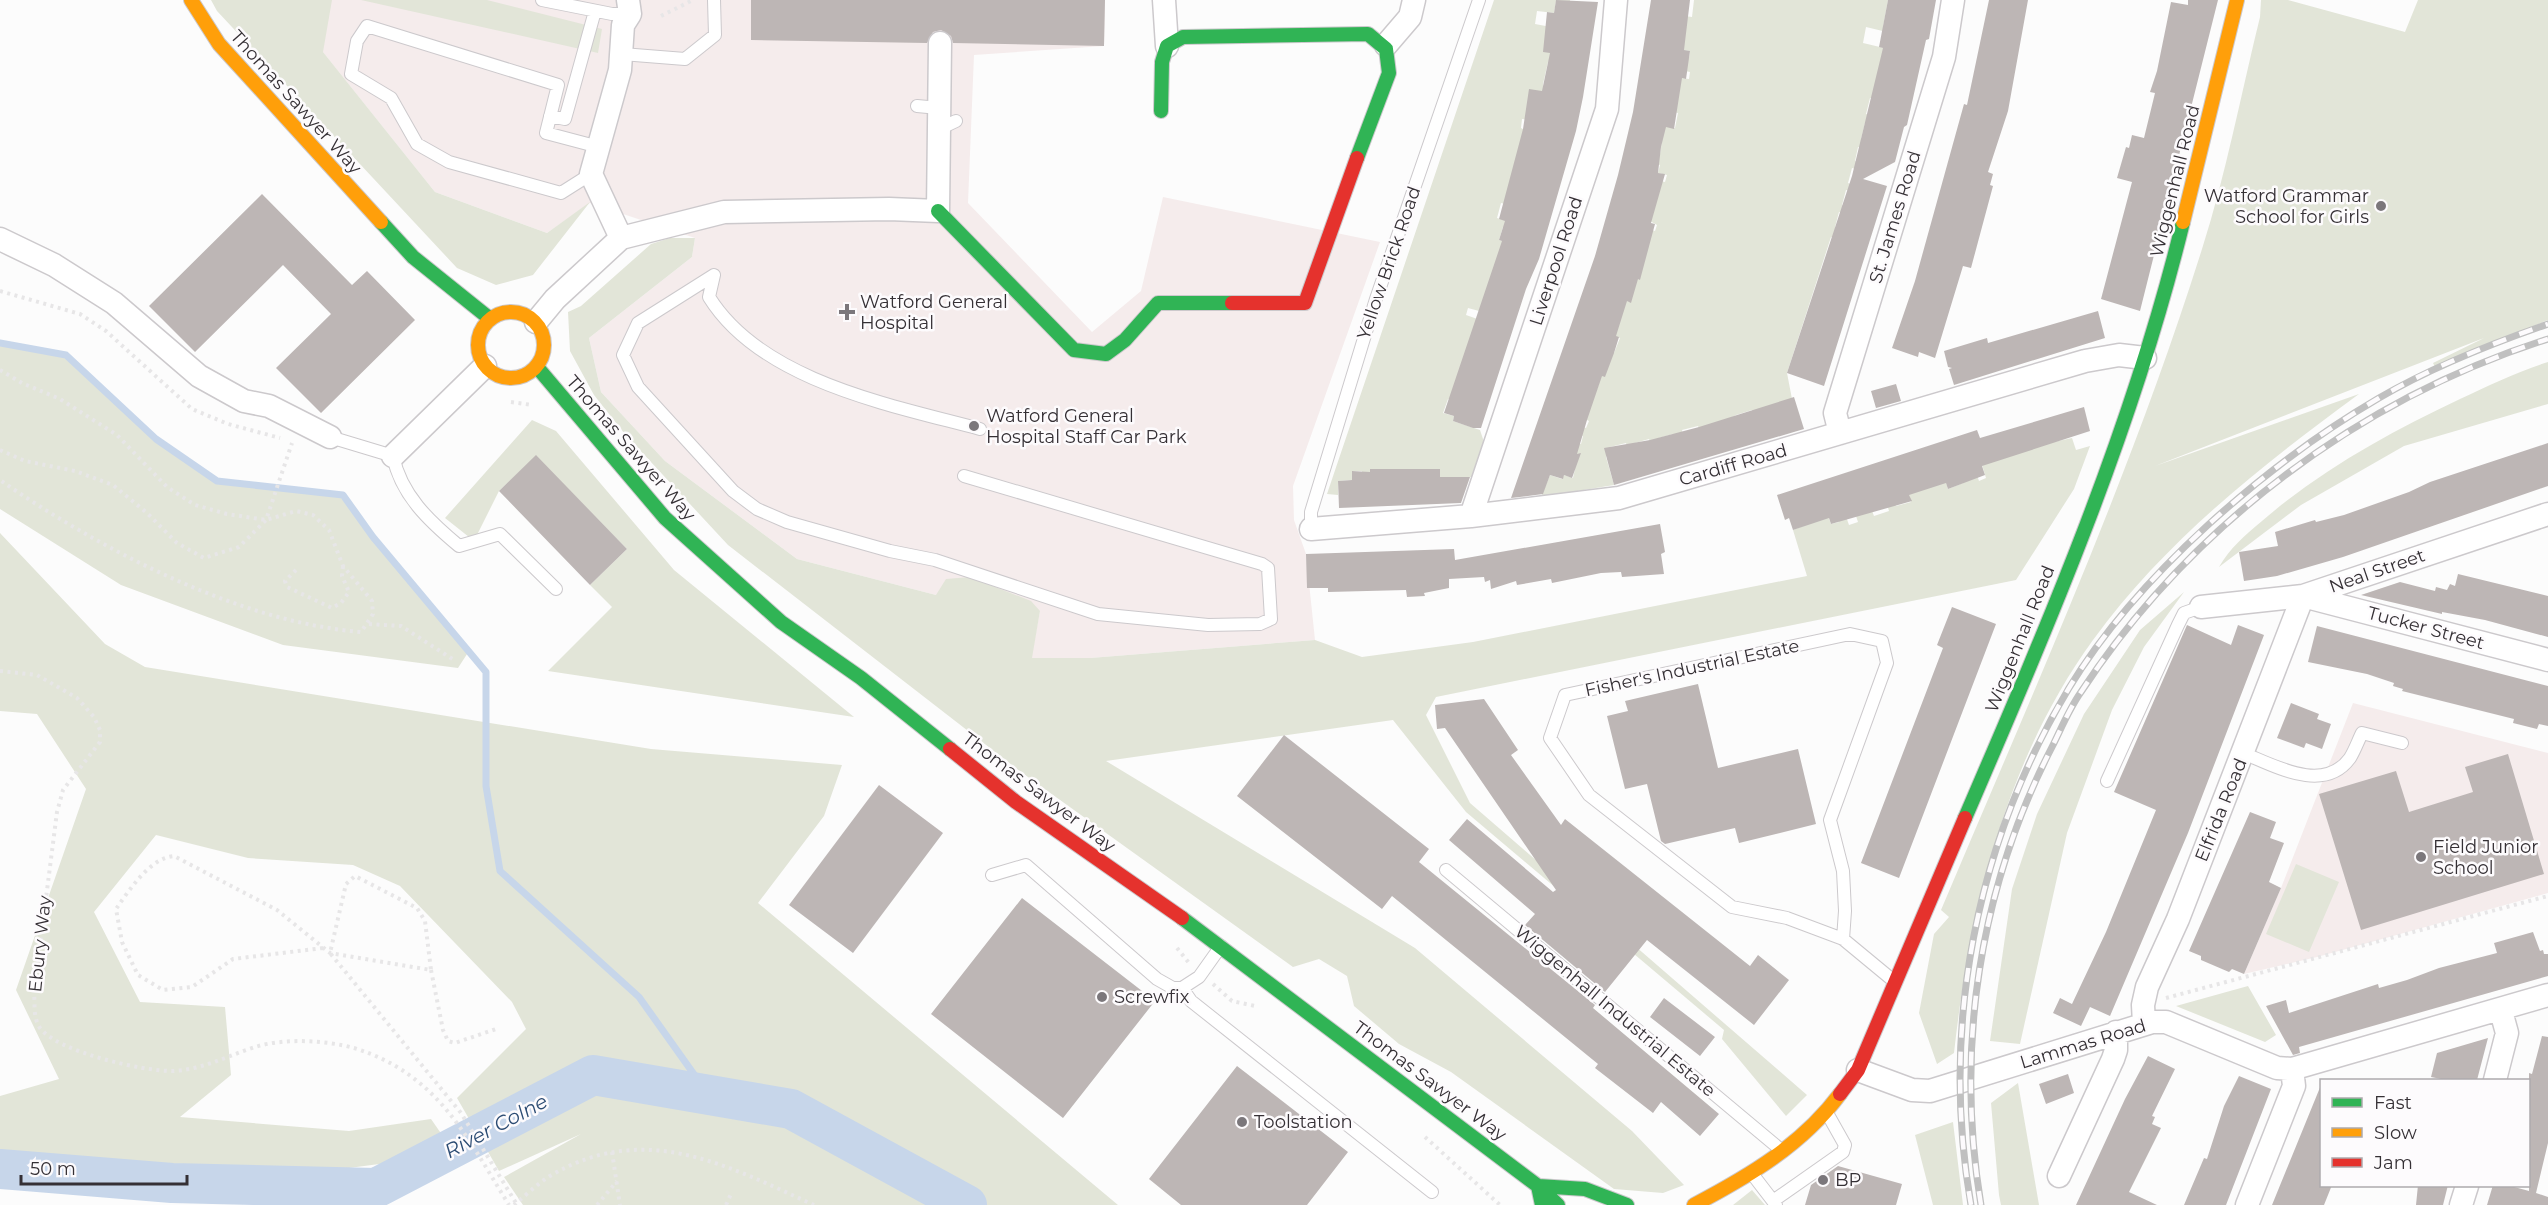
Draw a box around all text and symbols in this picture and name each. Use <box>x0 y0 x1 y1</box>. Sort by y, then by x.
street label: Thomas Sawyer Way <box>226 26 366 178</box>
street label: Wiggenhall Road <box>2145 102 2205 260</box>
street label: St. James Road <box>1864 148 1926 286</box>
street label: Yellow Brick Road <box>1352 184 1426 342</box>
place label: Watford Grammar School for Girls <box>2204 185 2369 228</box>
street label: Liverpool Road <box>1525 194 1587 328</box>
marker: Watford Grammar School for Girls <box>2374 199 2388 213</box>
place label: Watford General Hospital <box>860 291 1008 334</box>
marker: Watford General Hospital <box>838 303 856 321</box>
street label: Thomas Sawyer Way <box>562 371 700 525</box>
place label: Watford General Hospital Staff Car Park <box>986 405 1187 448</box>
marker: Watford General Hospital Staff Car Park <box>967 419 981 433</box>
street label: Cardiff Road <box>1676 439 1790 491</box>
street label: Neal Street <box>2326 544 2428 598</box>
street label: Wiggenhall Road <box>1980 562 2060 716</box>
street label: Tucker Street <box>2365 602 2487 654</box>
street label: Fisher's Industrial Estate <box>1583 634 1801 701</box>
street label: Thomas Sawyer Way <box>958 727 1120 857</box>
street label: Elfrida Road <box>2190 755 2252 865</box>
place label: Field Junior School <box>2433 836 2539 879</box>
marker: Field Junior School <box>2414 850 2428 864</box>
street label: Ebury Way <box>24 894 56 993</box>
street label: Wiggenhall Industrial Estate <box>1510 920 1720 1102</box>
place label: Screwfix <box>1114 986 1190 1008</box>
marker: Screwfix <box>1095 990 1109 1004</box>
street label: Lammas Road <box>2017 1014 2149 1074</box>
street label: Thomas Sawyer Way <box>1349 1016 1511 1146</box>
legend <box>2320 1079 2530 1187</box>
water label: River Colne <box>440 1089 552 1163</box>
text: Fast <box>2374 1092 2412 1114</box>
place label: Toolstation <box>1254 1111 1353 1133</box>
marker: Toolstation <box>1235 1115 1249 1129</box>
text: Slow <box>2374 1122 2417 1144</box>
scale bar <box>21 1148 188 1186</box>
text: Jam <box>2373 1152 2413 1174</box>
text: 50 m <box>30 1158 76 1180</box>
place label: BP <box>1835 1169 1862 1191</box>
marker: BP <box>1816 1173 1830 1187</box>

